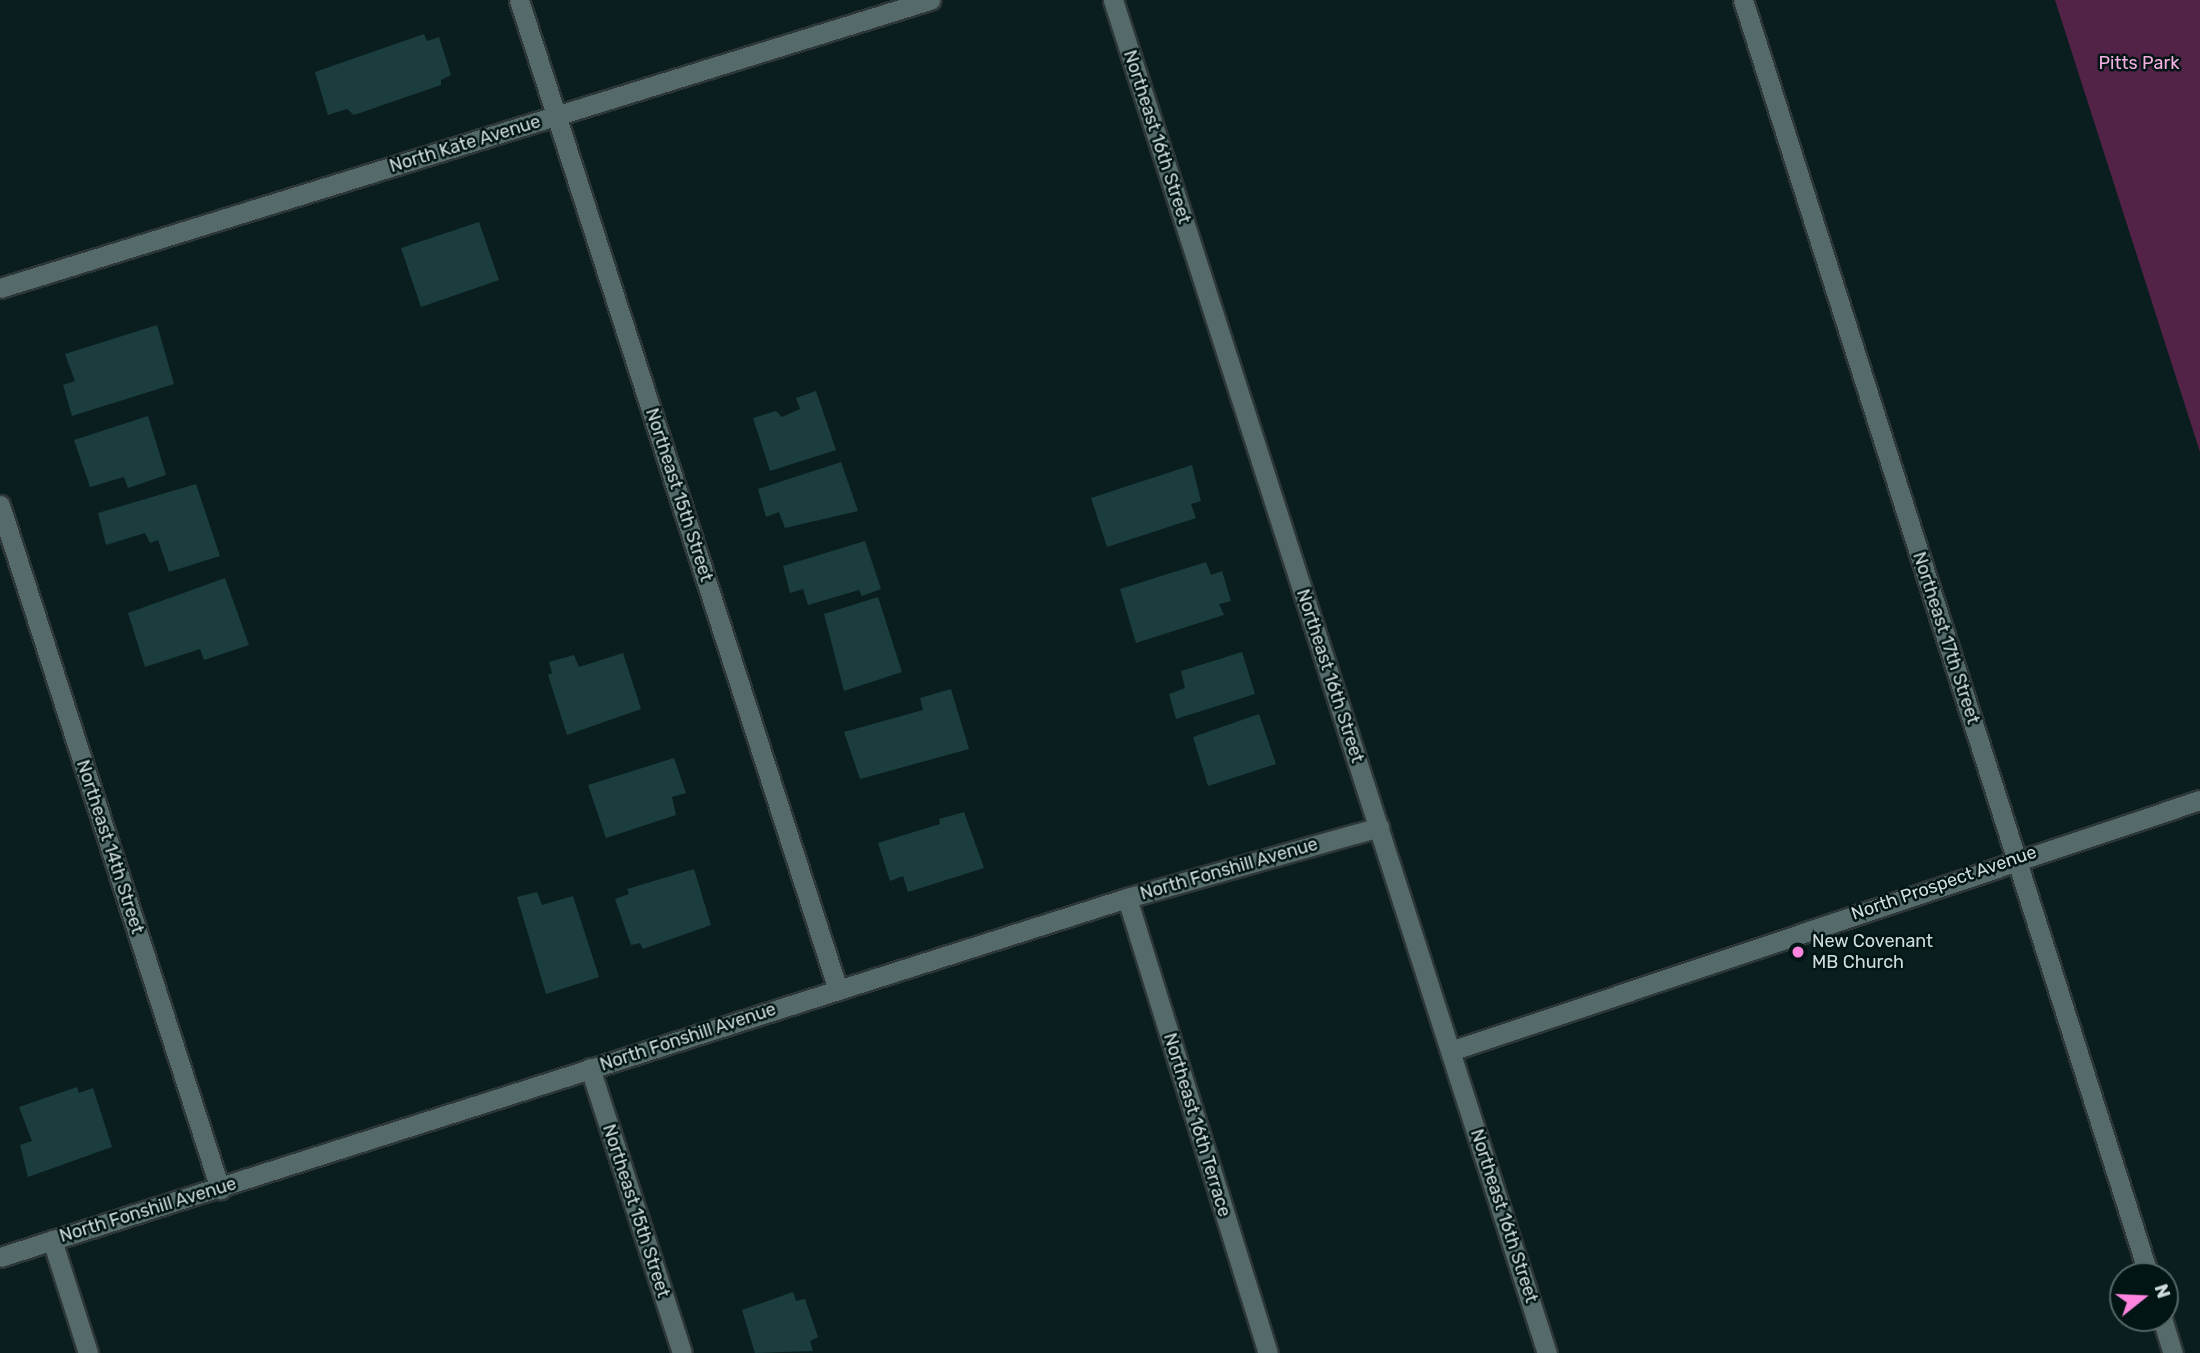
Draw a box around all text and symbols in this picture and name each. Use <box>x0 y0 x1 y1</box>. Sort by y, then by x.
street label: Northeast 16th Street <box>1119 47 1195 227</box>
park label: Pitts Park <box>2098 52 2180 74</box>
street label: North Kate Avenue <box>387 111 543 177</box>
street label: Northeast 15th Street <box>641 406 717 584</box>
street label: Northeast 17th Street <box>1908 549 1984 727</box>
street label: Northeast 16th Street <box>1292 586 1368 766</box>
street label: Northeast 14th Street <box>72 757 148 937</box>
street label: North Fonshill Avenue <box>1137 833 1321 905</box>
street label: North Prospect Avenue <box>1848 841 2040 925</box>
place label: New Covenant MB Church <box>1812 931 1934 974</box>
marker: New Covenant MB Church <box>1790 944 1806 960</box>
street label: North Fonshill Avenue <box>597 998 779 1076</box>
street label: Northeast 16th Terrace <box>1159 1030 1235 1220</box>
street label: Northeast 15th Street <box>598 1122 674 1300</box>
street label: Northeast 16th Street <box>1466 1126 1542 1306</box>
street label: North Fonshill Avenue <box>57 1173 239 1247</box>
north arrow <box>2109 1262 2179 1332</box>
text: N <box>2149 1281 2176 1301</box>

